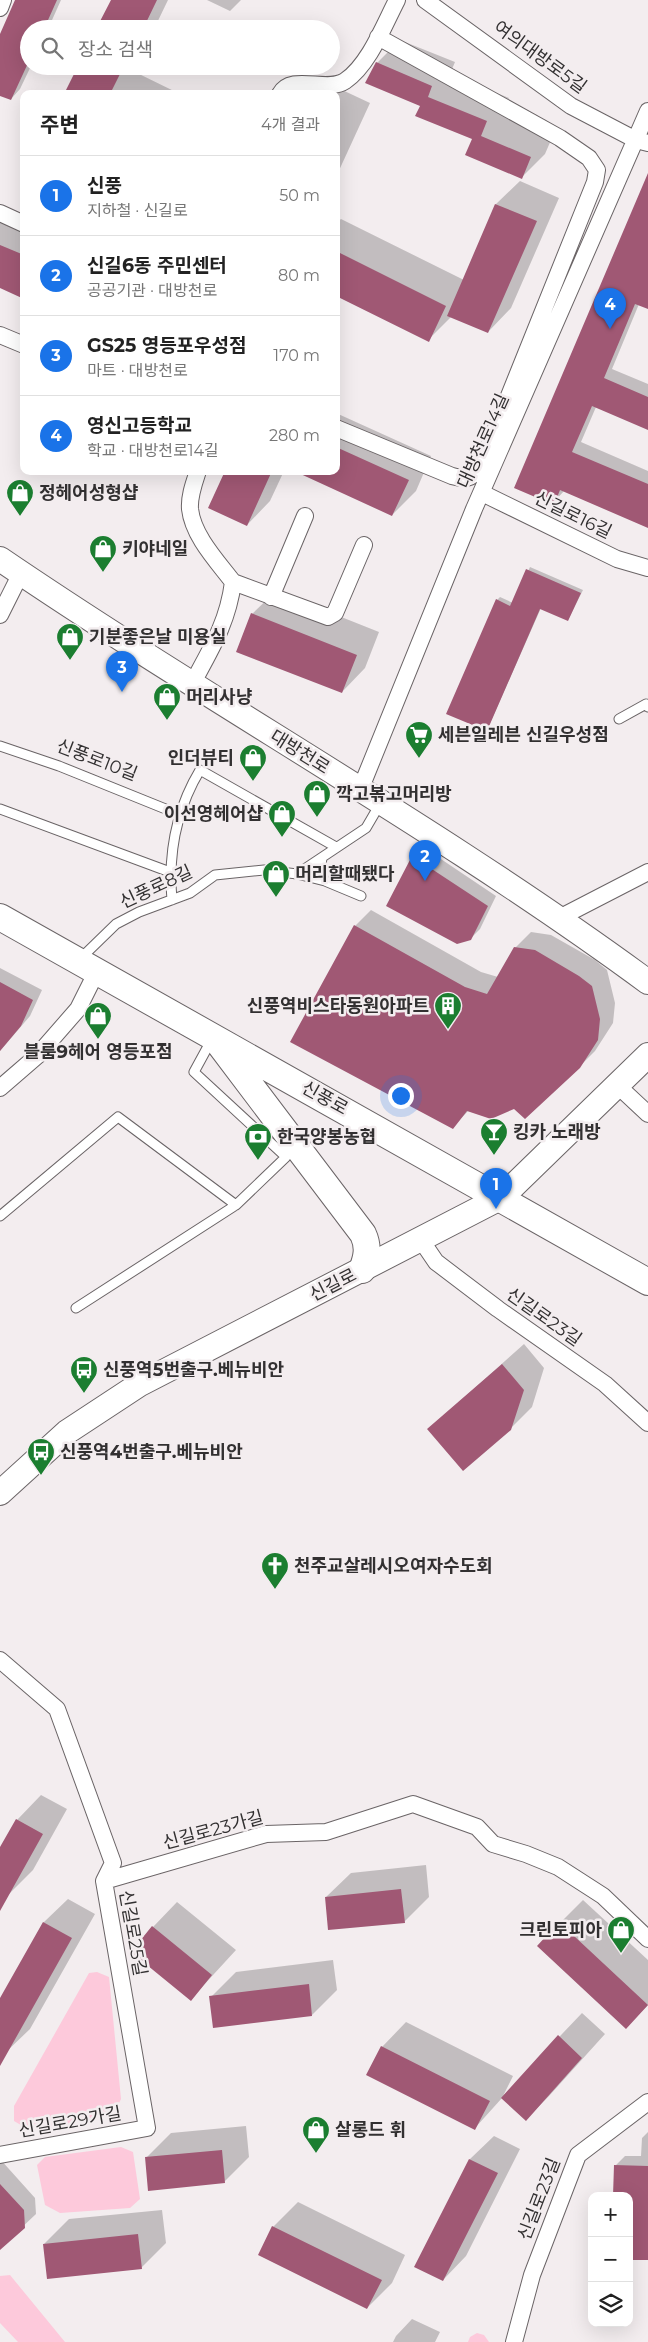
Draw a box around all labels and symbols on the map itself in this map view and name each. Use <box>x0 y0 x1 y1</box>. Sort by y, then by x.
street label: 여의대방로5길 <box>489 16 591 98</box>
pin: 4 <box>594 288 626 329</box>
street label: 대방천로14길 <box>452 390 514 492</box>
shop icon: 정헤어성형샵 <box>5 478 35 517</box>
place label: 정헤어성형샵 <box>39 482 139 504</box>
street label: 신길로16길 <box>531 487 615 543</box>
shop icon: 키야네일 <box>88 534 118 573</box>
place label: 키야네일 <box>122 538 188 560</box>
shop icon: 기분좋은날 미용실 <box>55 622 85 661</box>
place label: 기분좋은날 미용실 <box>89 626 227 648</box>
pin: 3 <box>106 651 138 692</box>
shop icon: 머리사냥 <box>152 682 182 721</box>
place label: 머리사냥 <box>186 686 253 708</box>
supermarket icon: 세븐일레븐 신길우성점 <box>404 720 434 759</box>
place label: 세븐일레븐 신길우성점 <box>438 724 609 746</box>
street label: 대방천로 <box>266 725 334 779</box>
street label: 신풍로10길 <box>54 735 140 785</box>
shop icon: 인더뷰티 <box>238 743 268 782</box>
place label: 인더뷰티 <box>168 747 234 769</box>
shop icon: 깍고볶고머리방 <box>302 779 332 818</box>
place label: 깍고볶고머리방 <box>336 783 452 805</box>
shop icon: 이선영헤어샵 <box>267 799 297 838</box>
place label: 이선영헤어샵 <box>164 803 263 825</box>
pin: 2 <box>409 840 441 881</box>
shop icon: 머리할때됐다 <box>261 859 291 898</box>
street label: 신풍로8길 <box>116 861 196 913</box>
place label: 머리할때됐다 <box>295 863 395 885</box>
building icon: 신풍역비스타동원아파트 <box>433 991 463 1030</box>
place label: 신풍역비스타동원아파트 <box>247 995 429 1017</box>
shop icon: 블룸9헤어 영등포점 <box>83 1001 113 1040</box>
place label: 블룸9헤어 영등포점 <box>23 1041 173 1063</box>
street label: 신풍로 <box>298 1076 352 1120</box>
your location <box>388 1083 414 1109</box>
bar icon: 킹카 노래방 <box>479 1117 509 1156</box>
place label: 킹카 노래방 <box>513 1121 601 1143</box>
bank icon: 한국양봉농협 <box>243 1122 273 1161</box>
place label: 한국양봉농협 <box>277 1126 376 1148</box>
pin: 1 <box>480 1168 512 1209</box>
street label: 신길로 <box>306 1264 360 1306</box>
street label: 신길로23길 <box>502 1283 586 1351</box>
bus stop icon: 신풍역5번출구.베뉴비안 <box>69 1355 99 1394</box>
place label: 신풍역5번출구.베뉴비안 <box>103 1359 284 1381</box>
bus stop icon: 신풍역4번출구.베뉴비안 <box>26 1437 56 1476</box>
place label: 신풍역4번출구.베뉴비안 <box>60 1441 243 1463</box>
church icon: 천주교살레시오여자수도회 <box>260 1551 290 1590</box>
place label: 천주교살레시오여자수도회 <box>294 1555 493 1577</box>
street label: 신길로23가길 <box>160 1806 266 1854</box>
street label: 신길로25길 <box>115 1888 151 1978</box>
shop icon: 크린토피아 <box>606 1915 636 1954</box>
place label: 크린토피아 <box>519 1919 602 1941</box>
street label: 신길로29가길 <box>17 2102 123 2142</box>
shop icon: 살롱드 휘 <box>301 2115 331 2154</box>
place label: 살롱드 휘 <box>335 2119 406 2141</box>
street label: 신길로23길 <box>513 2155 565 2243</box>

